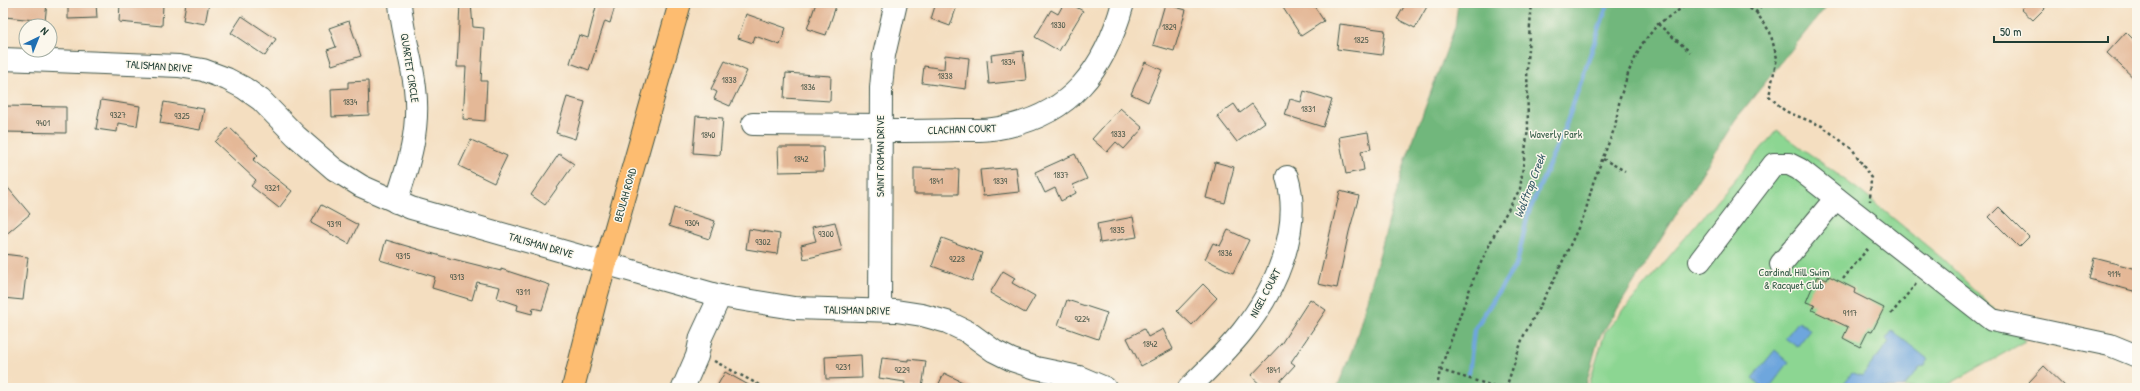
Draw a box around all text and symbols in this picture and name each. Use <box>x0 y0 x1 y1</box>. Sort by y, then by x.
north arrow <box>18 18 58 58</box>
scale bar <box>1994 18 2108 44</box>
house number: 1830 <box>1050 19 1066 31</box>
house number: 1829 <box>1162 21 1177 33</box>
text: 50 m <box>2000 23 2021 40</box>
text: N <box>38 24 52 38</box>
street label: QUARTET CIRCLE <box>398 32 422 104</box>
house number: 1825 <box>1353 34 1369 46</box>
house number: 1834 <box>1001 56 1016 68</box>
street label: TALISMAN DRIVE <box>125 57 193 75</box>
house number: 1838 <box>937 70 953 82</box>
house number: 1838 <box>721 74 737 86</box>
house number: 1836 <box>801 81 816 93</box>
house number: 1834 <box>343 96 358 108</box>
house number: 1831 <box>1301 103 1315 115</box>
house number: 9327 <box>110 109 127 121</box>
house number: 9325 <box>174 110 190 122</box>
street label: SAINT ROMAN DRIVE <box>873 115 887 197</box>
house number: 9401 <box>36 117 50 129</box>
street label: CLACHAN COURT <box>927 121 997 137</box>
park label: Waverly Park <box>1530 127 1583 141</box>
house number: 1833 <box>1110 128 1126 140</box>
house number: 1840 <box>701 129 715 141</box>
water label: Wolftrap Creek <box>1510 151 1550 220</box>
house number: 1842 <box>794 153 809 165</box>
street label: BEULAH ROAD <box>611 166 640 224</box>
house number: 1837 <box>1053 169 1069 181</box>
house number: 1841 <box>929 175 943 187</box>
house number: 1839 <box>993 175 1008 187</box>
house number: 9321 <box>265 182 279 194</box>
house number: 9304 <box>685 217 700 229</box>
house number: 9319 <box>327 218 342 230</box>
house number: 1835 <box>1109 224 1125 236</box>
house number: 9300 <box>818 228 834 240</box>
street label: TALISMAN DRIVE <box>507 229 575 261</box>
house number: 9302 <box>755 236 772 248</box>
house number: 1836 <box>1218 247 1233 259</box>
house number: 9315 <box>396 250 410 262</box>
house number: 9228 <box>949 253 965 265</box>
street label: NIGEL COURT <box>1246 265 1284 320</box>
park label: Cardinal Hill Swim & Racquet Club <box>1758 265 1830 292</box>
house number: 9114 <box>2107 268 2121 280</box>
house number: 9313 <box>450 271 464 283</box>
house number: 9311 <box>516 286 530 298</box>
street label: TALISMAN DRIVE <box>824 302 890 318</box>
house number: 9117 <box>1843 307 1858 319</box>
house number: 9224 <box>1074 313 1090 325</box>
house number: 1842 <box>1143 338 1158 350</box>
house number: 9231 <box>836 361 850 373</box>
house number: 9229 <box>894 364 910 376</box>
house number: 1841 <box>1266 364 1280 376</box>

